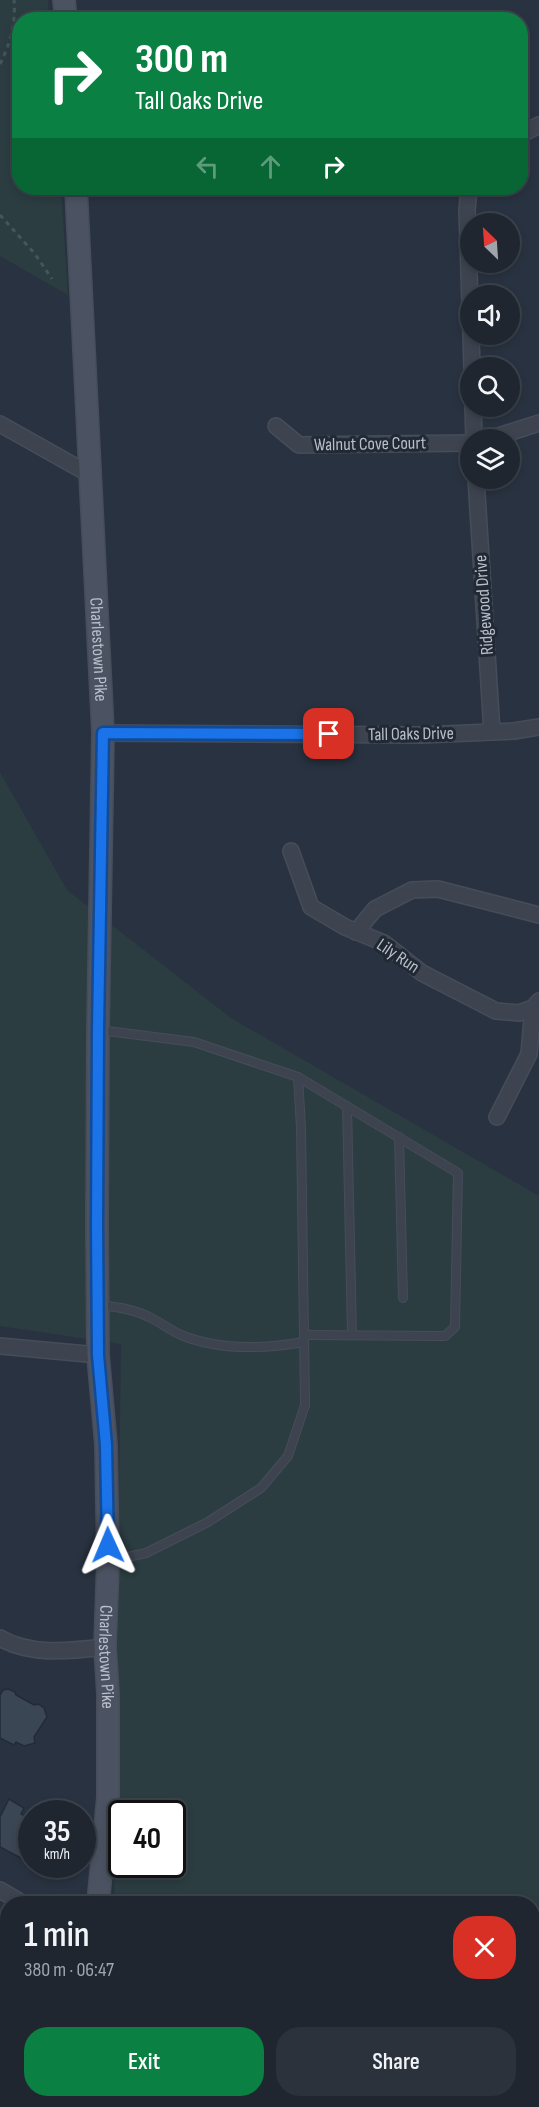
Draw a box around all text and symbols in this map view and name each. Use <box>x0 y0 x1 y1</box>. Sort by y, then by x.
text: 300 m <box>135 34 228 85</box>
icon: right <box>36 36 114 114</box>
text: Tall Oaks Drive <box>135 85 263 117</box>
icon: left <box>191 150 224 183</box>
icon: ahead <box>254 150 287 183</box>
icon: right <box>317 150 350 183</box>
north arrow <box>460 213 520 273</box>
map controls <box>460 213 520 489</box>
button: sound <box>460 285 520 345</box>
button: search <box>460 357 520 417</box>
button: layers <box>460 429 520 489</box>
street label: Walnut Cove Court <box>314 433 427 455</box>
street label: Ridgewood Drive <box>470 554 498 656</box>
street label: Charlestown Pike <box>86 597 112 702</box>
pin <box>303 708 354 759</box>
icon: arrive <box>312 717 345 750</box>
street label: Tall Oaks Drive <box>368 723 454 745</box>
street label: Lily Run <box>373 934 423 978</box>
position arrow <box>76 1513 140 1577</box>
street label: Charlestown Pike <box>94 1605 119 1709</box>
speed limit sign: 40 <box>108 1800 186 1878</box>
text: 35 <box>44 1814 70 1850</box>
text: km/h <box>44 1845 70 1864</box>
text: 1 min <box>24 1914 89 1957</box>
button: close <box>453 1916 516 1979</box>
text: 380 m · 06:47 <box>24 1958 114 1982</box>
button: Exit <box>24 2027 264 2096</box>
button: Share <box>276 2027 516 2096</box>

